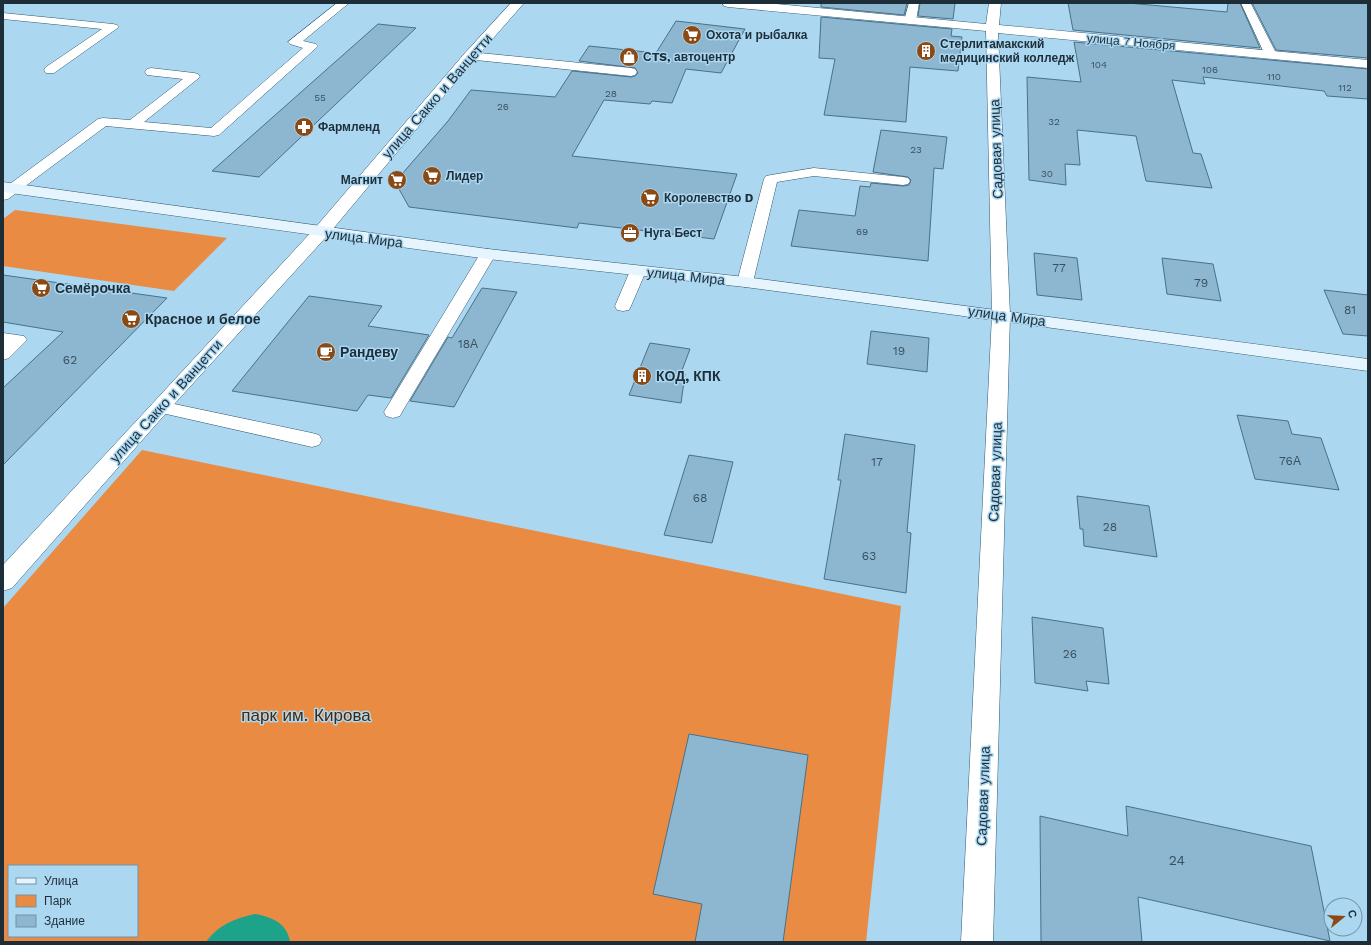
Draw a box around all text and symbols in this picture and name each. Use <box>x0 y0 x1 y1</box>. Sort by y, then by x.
supermarket icon: Охота и рыбалка <box>681 24 703 46</box>
place label: Охота и рыбалка <box>706 28 808 42</box>
street label: улица Сакко и Ванцетти <box>379 31 495 161</box>
street label: улица 7 Ноября <box>1086 31 1176 53</box>
place label: Стерлитамакский медицинский колледж <box>940 37 1075 65</box>
building icon: Стерлитамакский медицинский колледж <box>915 40 937 62</box>
shop icon: СTS, автоцентр <box>618 46 640 68</box>
place label: СTS, автоцентр <box>643 50 735 64</box>
house number: 104 <box>1091 59 1107 70</box>
house number: 106 <box>1202 64 1218 75</box>
house number: 110 <box>1267 71 1281 82</box>
house number: 112 <box>1338 82 1352 93</box>
house number: 28 <box>605 88 617 99</box>
house number: 55 <box>314 92 326 103</box>
street label: Садовая улица <box>986 99 1006 199</box>
house number: 26 <box>497 101 509 112</box>
pharmacy icon: Фармленд <box>293 116 315 138</box>
house number: 32 <box>1048 116 1060 127</box>
place label: Фармленд <box>318 120 380 134</box>
house number: 23 <box>910 144 922 155</box>
supermarket icon: Лидер <box>421 165 443 187</box>
house number: 30 <box>1041 168 1053 179</box>
supermarket icon: Магнит <box>386 169 408 191</box>
place label: Лидер <box>446 169 483 183</box>
place label: Магнит <box>341 173 383 187</box>
supermarket icon: Королевство D <box>639 187 661 209</box>
place label: Королевство D <box>664 191 754 205</box>
office icon: Нуга Бест <box>619 222 641 244</box>
street label: улица Мира <box>324 225 404 251</box>
place label: Нуга Бест <box>644 226 702 240</box>
house number: 69 <box>856 226 868 237</box>
house number: 77 <box>1052 261 1066 275</box>
street label: улица Мира <box>646 264 726 288</box>
house number: 79 <box>1194 276 1208 290</box>
supermarket icon: Семёрочка <box>30 277 52 299</box>
place label: Семёрочка <box>55 280 131 296</box>
street label: улица Мира <box>967 303 1047 329</box>
house number: 81 <box>1344 303 1356 317</box>
supermarket icon: Красное и белое <box>120 308 142 330</box>
place label: Красное и белое <box>145 311 261 327</box>
street label: улица Сакко и Ванцетти <box>107 336 225 466</box>
house number: 18А <box>458 337 478 351</box>
cafe icon: Рандеву <box>315 341 337 363</box>
place label: Рандеву <box>340 344 398 360</box>
house number: 19 <box>893 344 905 358</box>
house number: 62 <box>63 353 77 367</box>
building icon: КОД, КПК <box>631 365 653 387</box>
place label: КОД, КПК <box>656 368 721 384</box>
street label: Садовая улица <box>985 422 1005 522</box>
house number: 76А <box>1279 454 1301 468</box>
house number: 17 <box>871 455 883 469</box>
house number: 68 <box>693 491 707 505</box>
house number: 28 <box>1103 520 1117 534</box>
house number: 63 <box>862 549 876 563</box>
house number: 26 <box>1063 647 1077 661</box>
park label: парк им. Кирова <box>241 705 371 725</box>
street label: Садовая улица <box>973 746 993 846</box>
house number: 24 <box>1169 852 1185 868</box>
legend <box>8 865 138 937</box>
text: Улица <box>44 874 78 888</box>
text: Парк <box>44 894 72 908</box>
north arrow <box>1323 897 1363 937</box>
text: С <box>1345 908 1359 920</box>
text: Здание <box>44 914 85 928</box>

